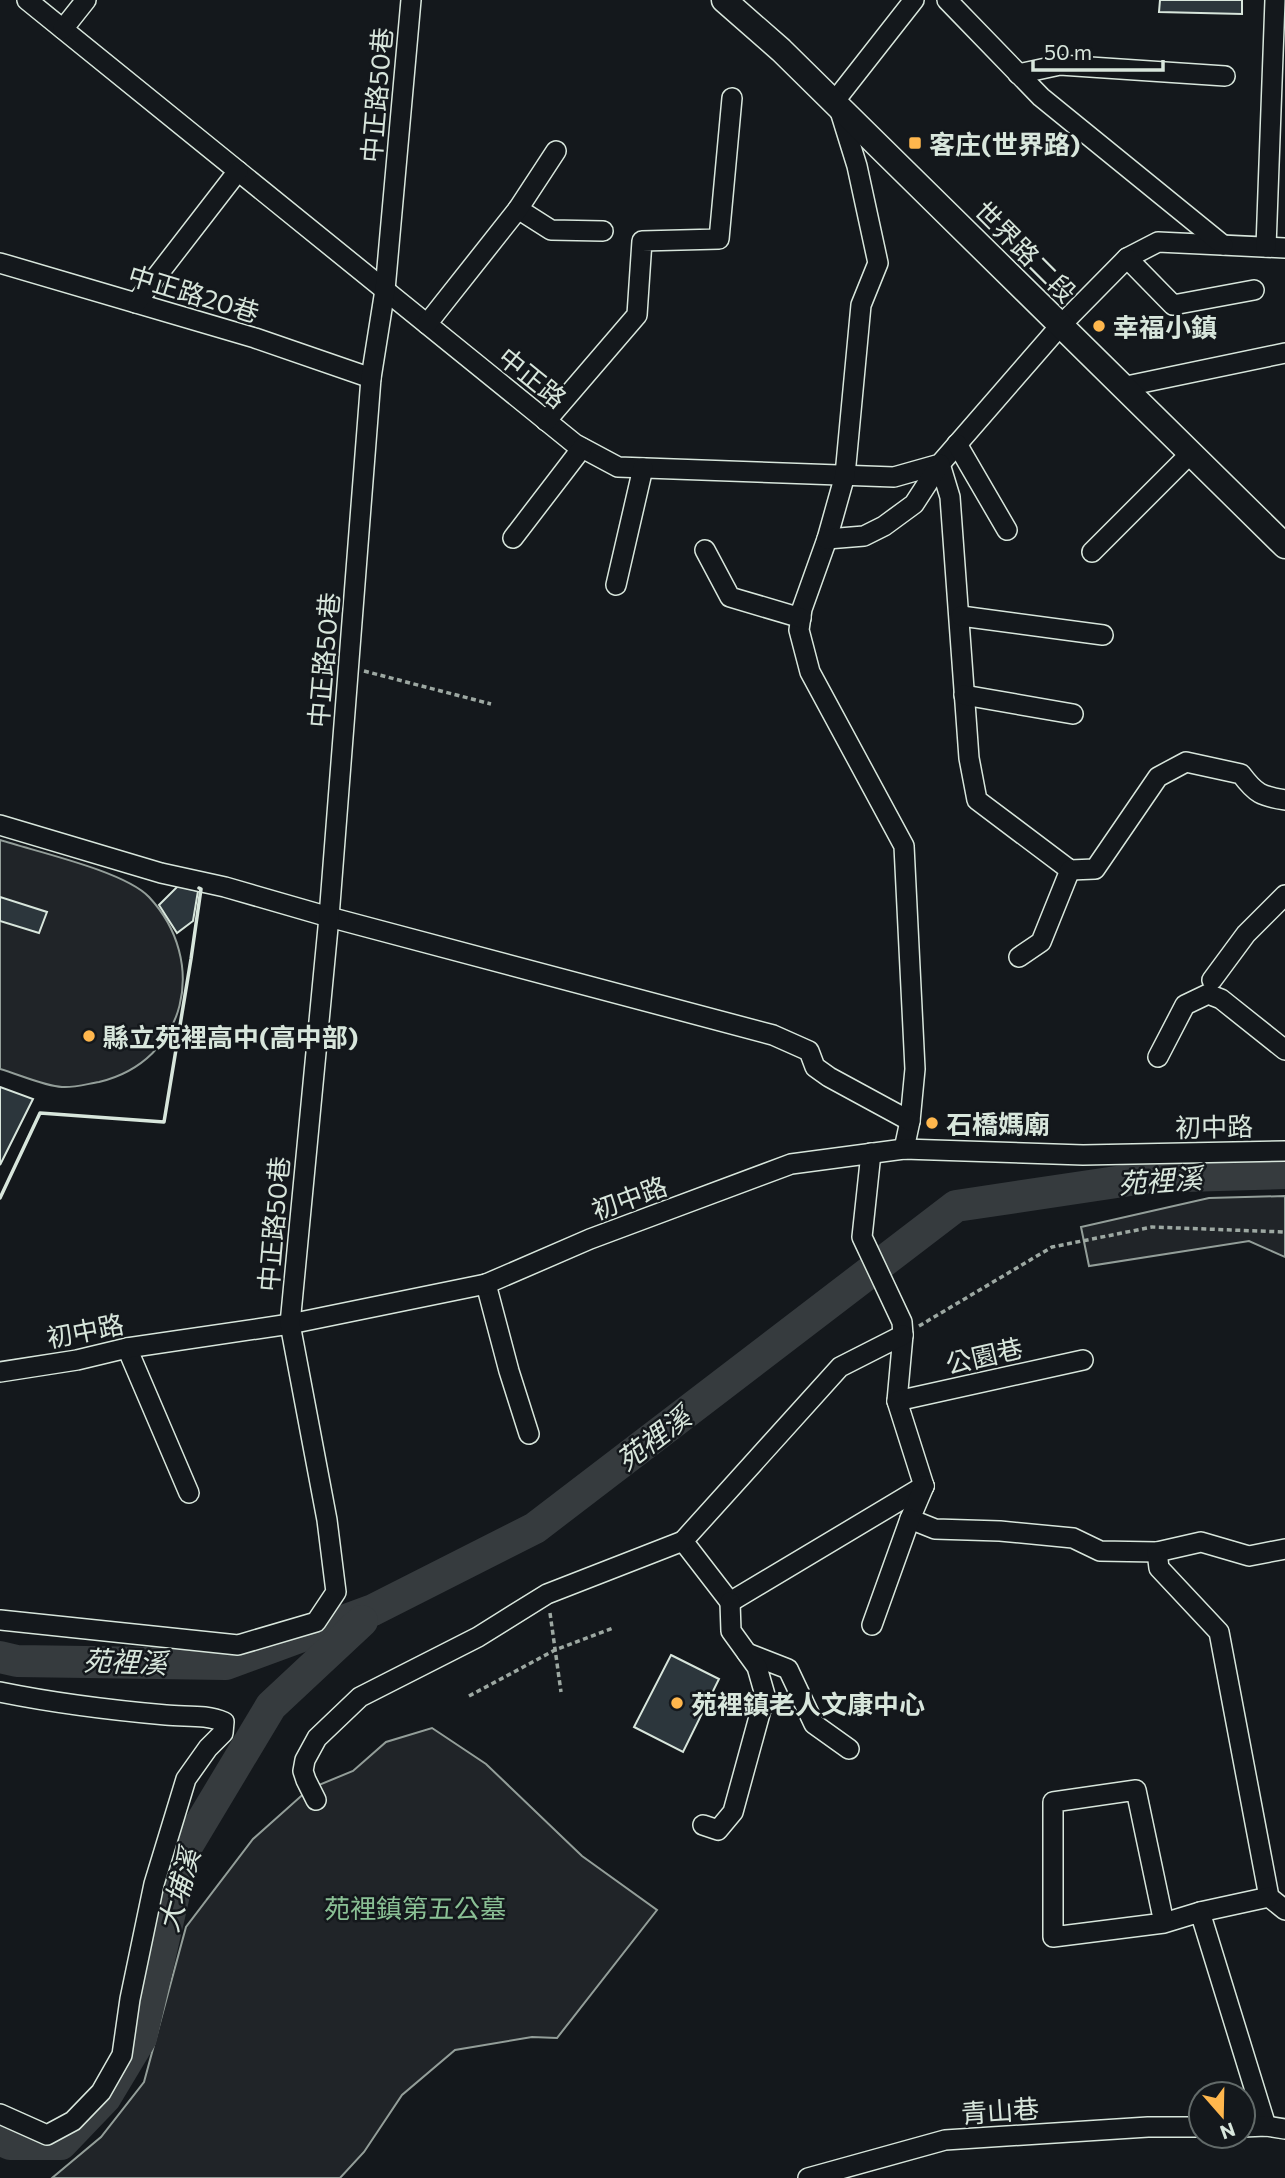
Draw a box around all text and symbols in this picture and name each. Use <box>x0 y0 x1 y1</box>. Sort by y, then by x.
street label: 中正路50巷 <box>355 26 397 164</box>
scale bar <box>1033 28 1162 72</box>
text: 50 m <box>1044 39 1092 64</box>
place label: 客庄(世界路) <box>929 128 1080 159</box>
marker: 客庄(世界路) <box>907 135 923 151</box>
street label: 世界路二段 <box>969 194 1083 308</box>
street label: 中正路20巷 <box>125 258 263 328</box>
place label: 幸福小鎮 <box>1113 311 1217 342</box>
marker: 幸福小鎮 <box>1091 318 1107 334</box>
street label: 中正路 <box>493 340 573 414</box>
street label: 中正路50巷 <box>302 591 344 729</box>
place label: 縣立苑裡高中(高中部) <box>103 1021 358 1052</box>
marker: 縣立苑裡高中(高中部) <box>81 1028 97 1044</box>
place label: 石橋媽廟 <box>946 1108 1050 1139</box>
street label: 初中路 <box>1175 1110 1253 1142</box>
marker: 石橋媽廟 <box>924 1115 940 1131</box>
street label: 中正路50巷 <box>252 1155 294 1293</box>
water label: 苑裡溪 <box>1117 1160 1207 1200</box>
street label: 初中路 <box>587 1169 671 1225</box>
street label: 初中路 <box>44 1307 126 1353</box>
street label: 公園巷 <box>943 1331 1025 1379</box>
water label: 苑裡溪 <box>609 1397 700 1477</box>
water label: 苑裡溪 <box>82 1643 172 1680</box>
place label: 苑裡鎮老人文康中心 <box>691 1688 925 1719</box>
marker: 苑裡鎮老人文康中心 <box>669 1695 685 1711</box>
water label: 大埔溪 <box>150 1841 207 1935</box>
park label: 苑裡鎮第五公墓 <box>324 1892 506 1923</box>
north arrow <box>1187 2080 1257 2150</box>
street label: 青山巷 <box>960 2092 1040 2128</box>
text: N <box>1217 2118 1239 2145</box>

